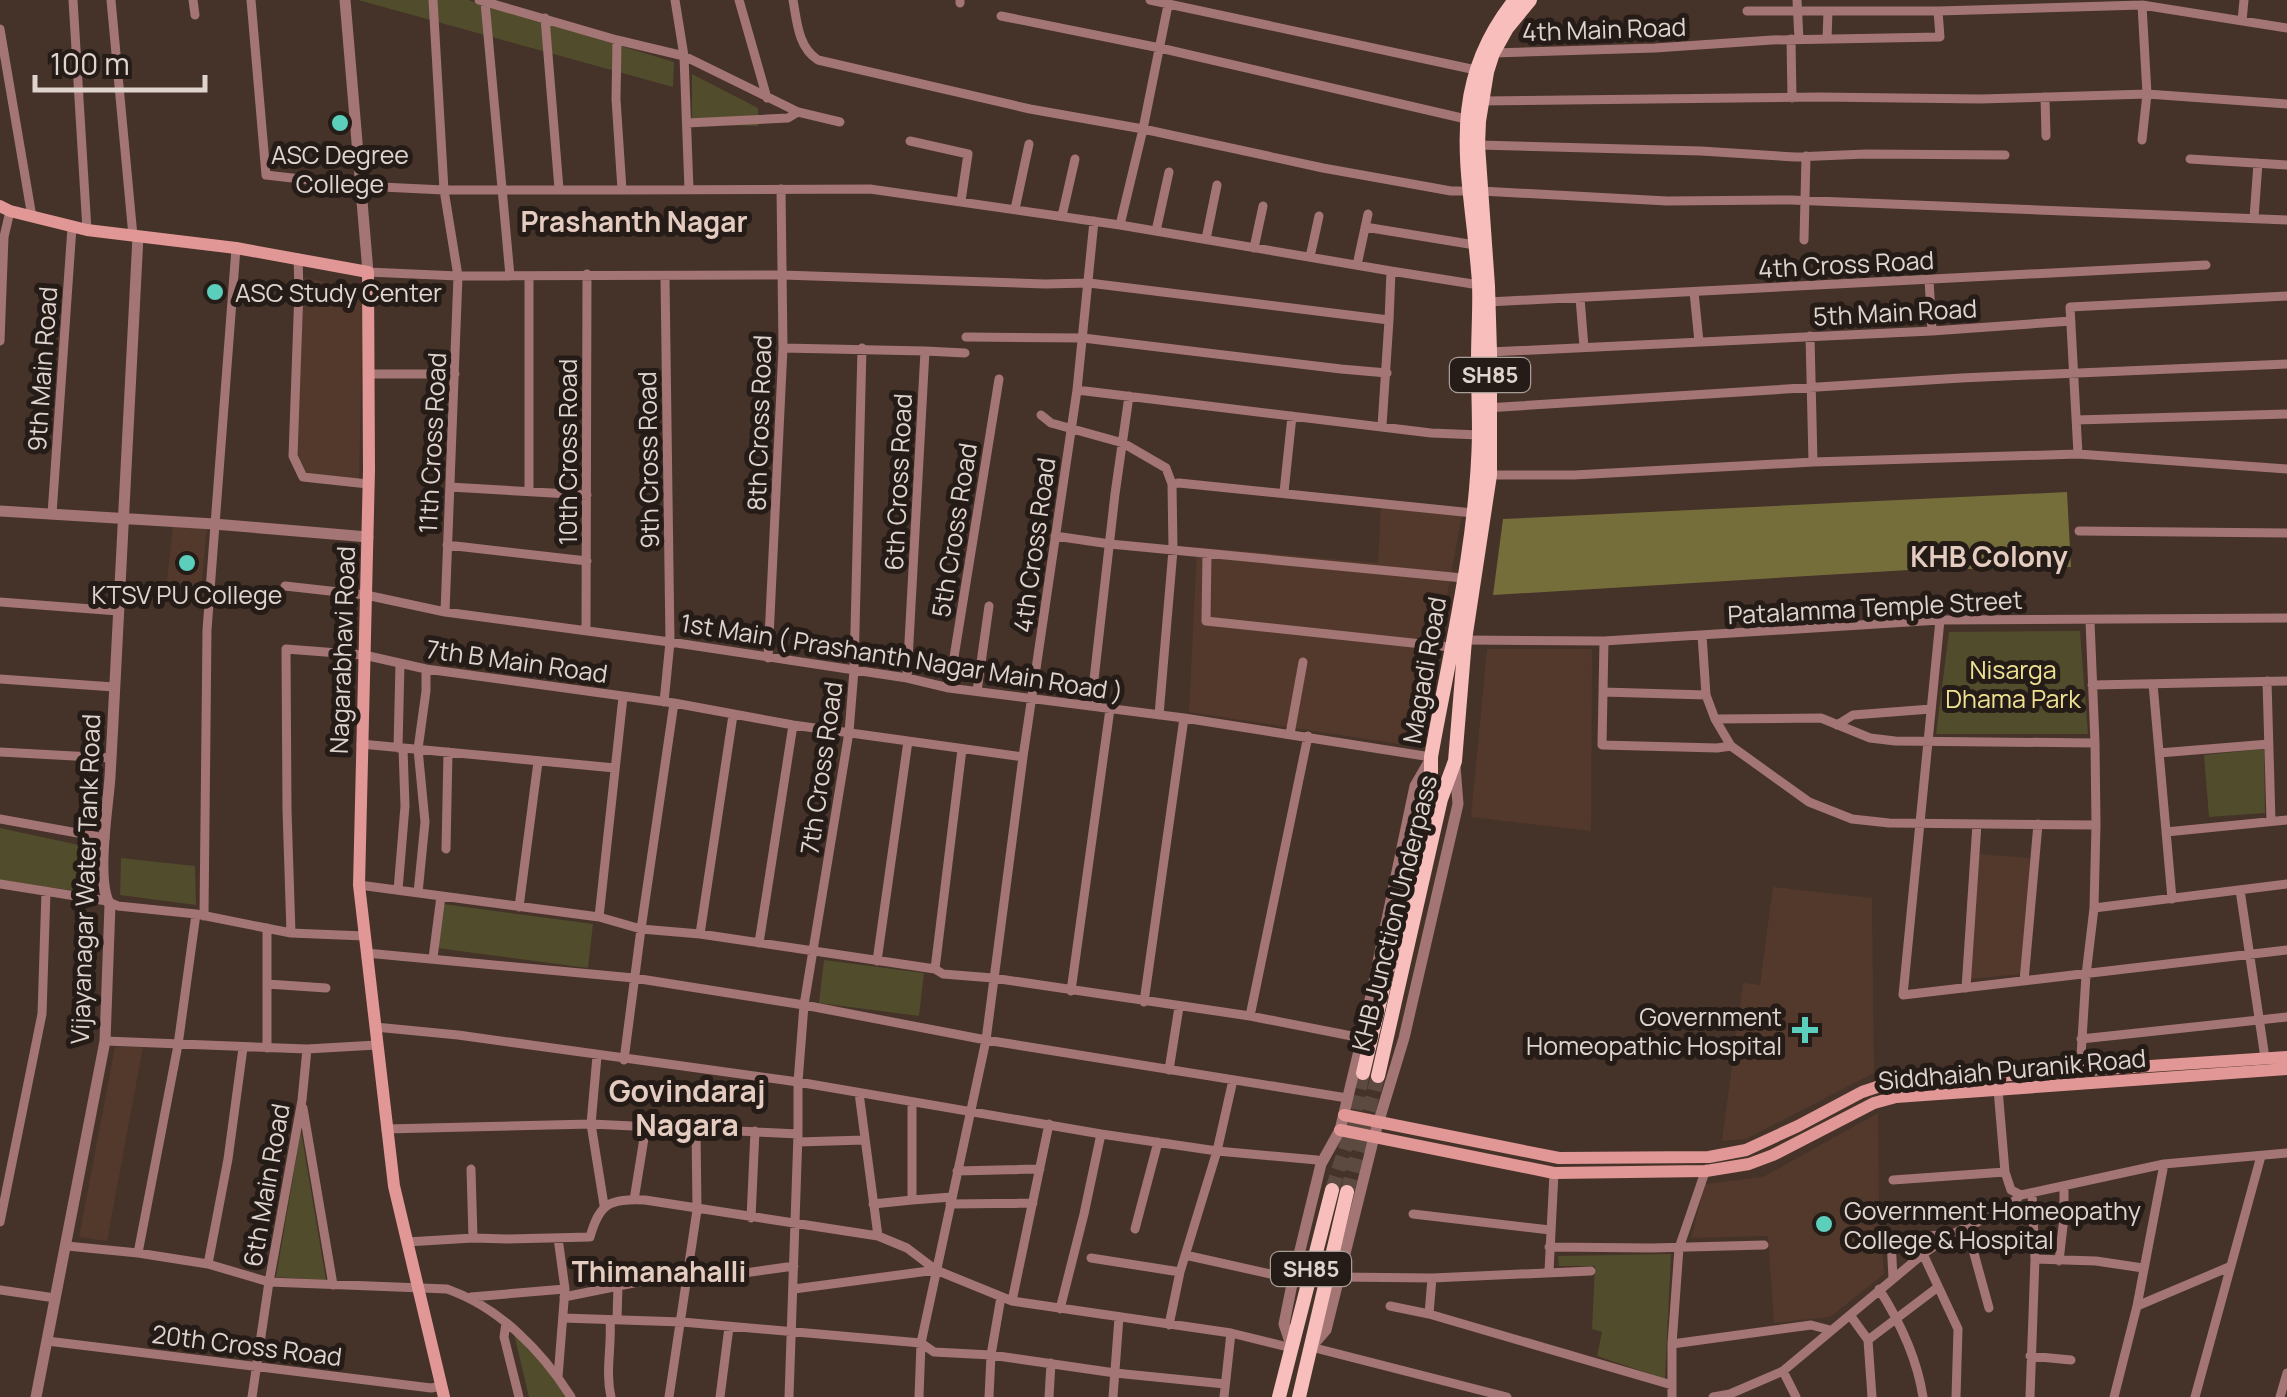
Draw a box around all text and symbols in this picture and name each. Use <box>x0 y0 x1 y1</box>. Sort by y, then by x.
street label: 4th Main Road <box>1521 9 1687 49</box>
scale bar <box>35 30 205 92</box>
text: 100 m <box>50 43 130 84</box>
marker: ASC Degree College <box>329 112 351 134</box>
place label: ASC Degree College <box>271 137 409 201</box>
district label: Prashanth Nagar <box>520 202 748 240</box>
street label: 4th Cross Road <box>1757 242 1935 286</box>
place label: ASC Study Center <box>235 275 442 310</box>
marker: ASC Study Center <box>204 281 226 303</box>
street label: 9th Main Road <box>19 285 65 453</box>
street label: 5th Main Road <box>1812 290 1978 334</box>
street label: 8th Cross Road <box>738 334 780 512</box>
street label: 11th Cross Road <box>410 352 454 534</box>
road number: SH85 <box>1450 358 1530 392</box>
street label: 10th Cross Road <box>550 359 585 545</box>
street label: 9th Cross Road <box>629 371 667 549</box>
street label: 6th Cross Road <box>876 393 920 571</box>
street label: 5th Cross Road <box>923 440 985 620</box>
street label: 4th Cross Road <box>1004 455 1064 635</box>
district label: KHB Colony <box>1910 537 2068 575</box>
street label: Nagarabhavi Road <box>321 545 363 755</box>
marker: KTSV PU College <box>176 552 198 574</box>
place label: KTSV PU College <box>92 577 282 612</box>
street label: Patalamma Temple Street <box>1727 582 2023 632</box>
street label: Magadi Road <box>1394 594 1454 746</box>
street label: 1st Main ( Prashanth Nagar Main Road ) <box>678 605 1126 709</box>
street label: 7th B Main Road <box>424 631 610 691</box>
park label: Nisarga Dhama Park <box>1945 652 2081 716</box>
street label: 7th Cross Road <box>792 679 850 857</box>
street label: Vijayanagar Water Tank Road <box>62 713 108 1045</box>
street label: KHB Junction Underpass <box>1343 771 1445 1055</box>
place label: Government Homeopathic Hospital <box>1526 999 1782 1063</box>
marker: Government Homeopathic Hospital <box>1792 1017 1818 1043</box>
street label: Siddhaiah Puranik Road <box>1877 1040 2147 1098</box>
district label: Govindaraj Nagara <box>609 1070 765 1145</box>
street label: 6th Main Road <box>234 1101 298 1269</box>
place label: Government Homeopathy College & Hospital <box>1844 1193 2141 1257</box>
marker: Government Homeopathy College & Hospital <box>1813 1213 1835 1235</box>
district label: Thimanahalli <box>572 1252 746 1290</box>
road number: SH85 <box>1271 1252 1351 1286</box>
street label: 20th Cross Road <box>150 1316 344 1374</box>

